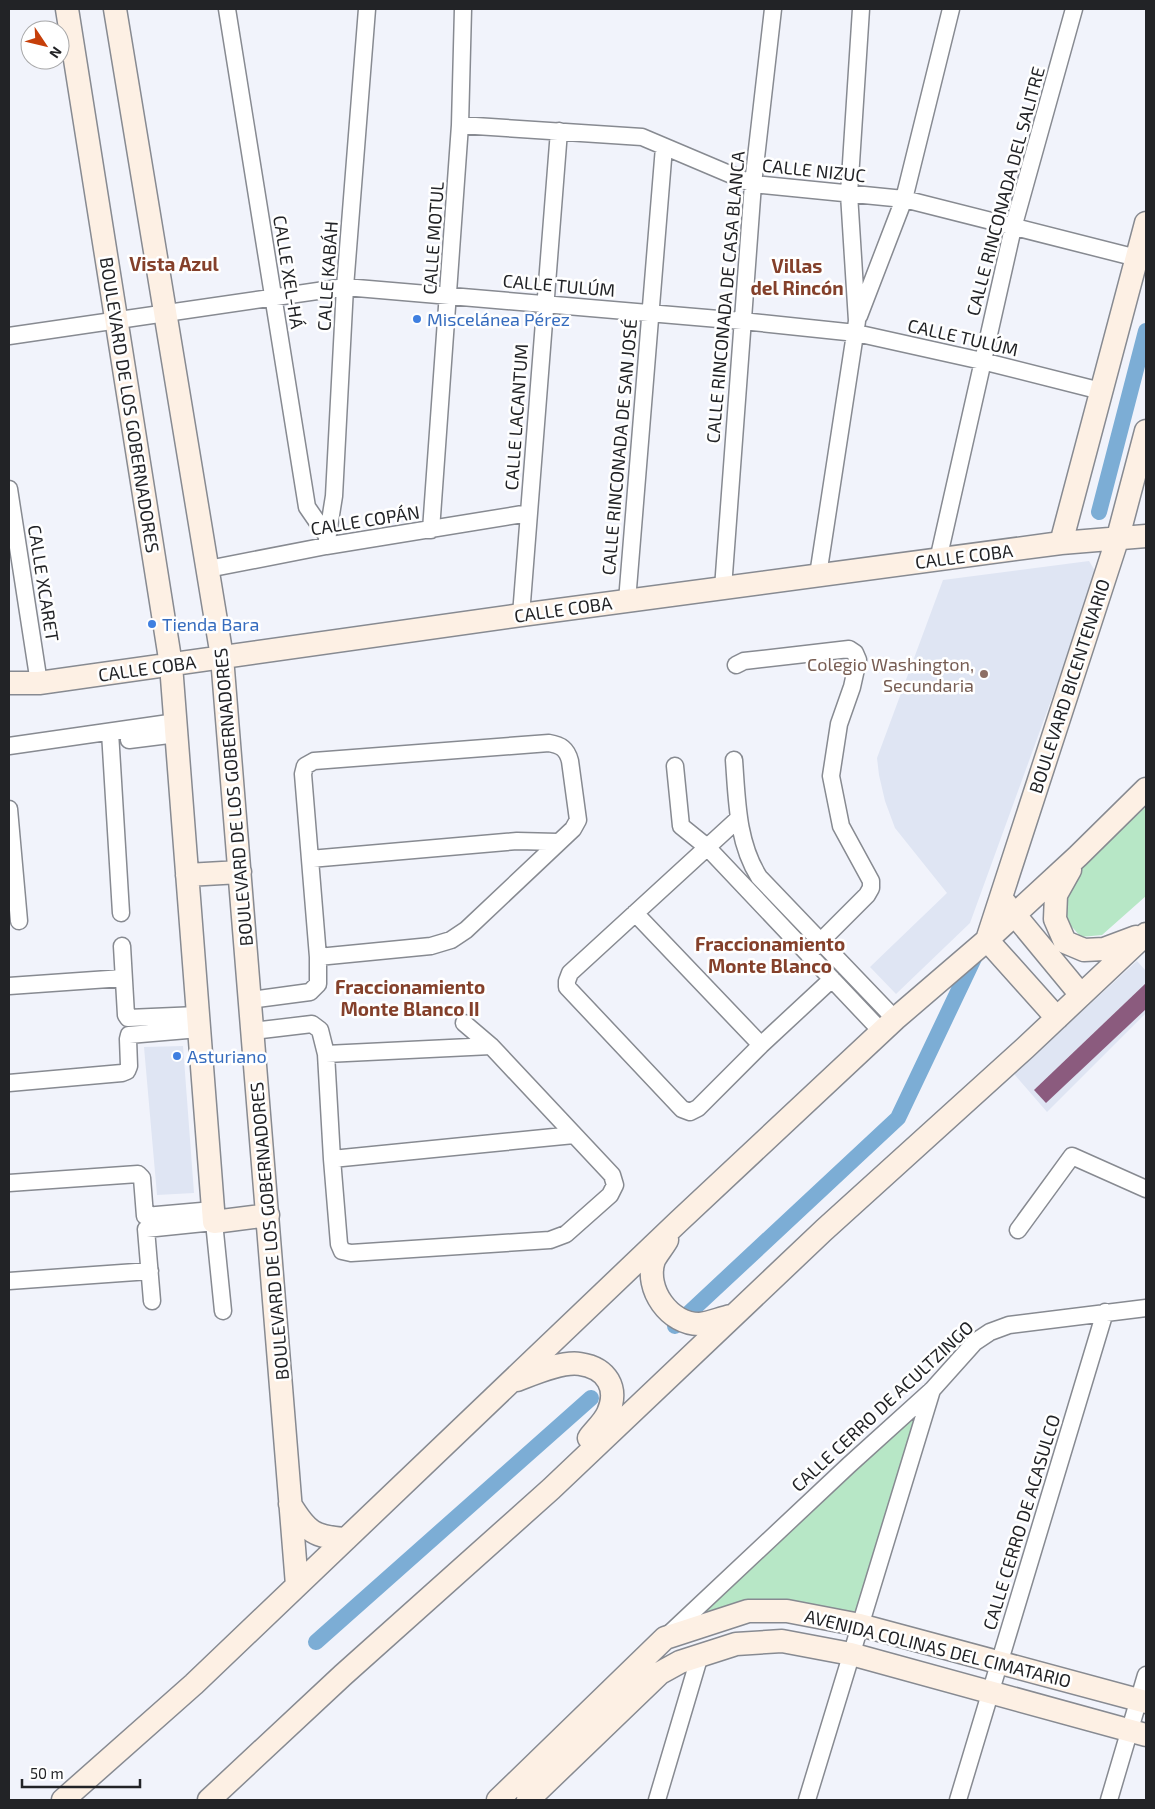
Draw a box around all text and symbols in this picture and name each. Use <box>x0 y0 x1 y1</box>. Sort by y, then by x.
north arrow <box>20 20 70 70</box>
text: N <box>46 44 66 62</box>
street label: CALLE RINCONADA DEL SALITRE <box>961 64 1049 318</box>
street label: CALLE RINCONADA DE CASA BLANCA <box>701 149 749 444</box>
street label: CALLE NIZUC <box>761 154 867 186</box>
street label: CALLE MOTUL <box>418 181 448 295</box>
street label: CALLE XEL-HÁ <box>269 214 309 331</box>
street label: CALLE KABÁH <box>312 220 342 332</box>
district label: Vista Azul <box>129 252 220 275</box>
district label: Villas del Rincón <box>750 254 844 299</box>
street label: BOULEVARD DE LOS GOBERNADORES <box>96 256 164 554</box>
street label: CALLE TULÚM <box>502 269 616 301</box>
place label: Miscelánea Pérez <box>427 308 570 330</box>
marker: Miscelánea Pérez <box>411 313 423 325</box>
street label: CALLE TULÚM <box>906 314 1020 360</box>
street label: CALLE RINCONADA DE SAN JOSÉ <box>597 318 641 576</box>
street label: CALLE LACANTUM <box>500 343 532 491</box>
street label: CALLE COPÁN <box>309 501 421 539</box>
street label: CALLE XCARET <box>24 523 64 643</box>
street label: CALLE COBA <box>914 539 1015 573</box>
street label: BOULEVARD BICENTENARIO <box>1024 576 1114 796</box>
street label: CALLE COBA <box>513 591 614 627</box>
place label: Tienda Bara <box>162 613 259 635</box>
marker: Tienda Bara <box>146 618 158 630</box>
street label: BOULEVARD DE LOS GOBERNADORES <box>209 647 257 947</box>
street label: CALLE COBA <box>97 650 198 686</box>
place label: Colegio Washington, Secundaria <box>807 653 974 696</box>
marker: Colegio Washington, Secundaria <box>978 668 990 680</box>
district label: Fraccionamiento Monte Blanco <box>695 932 845 977</box>
district label: Fraccionamiento Monte Blanco II <box>335 975 485 1020</box>
place label: Asturiano <box>187 1045 267 1067</box>
marker: Asturiano <box>171 1050 183 1062</box>
street label: BOULEVARD DE LOS GOBERNADORES <box>245 1081 293 1381</box>
street label: CALLE CERRO DE ACULTZINGO <box>787 1316 977 1496</box>
street label: CALLE CERRO DE ACASULCO <box>978 1412 1064 1632</box>
street label: AVENIDA COLINAS DEL CIMATARIO <box>802 1604 1074 1692</box>
scale bar <box>22 1756 140 1788</box>
text: 50 m <box>30 1764 64 1782</box>

